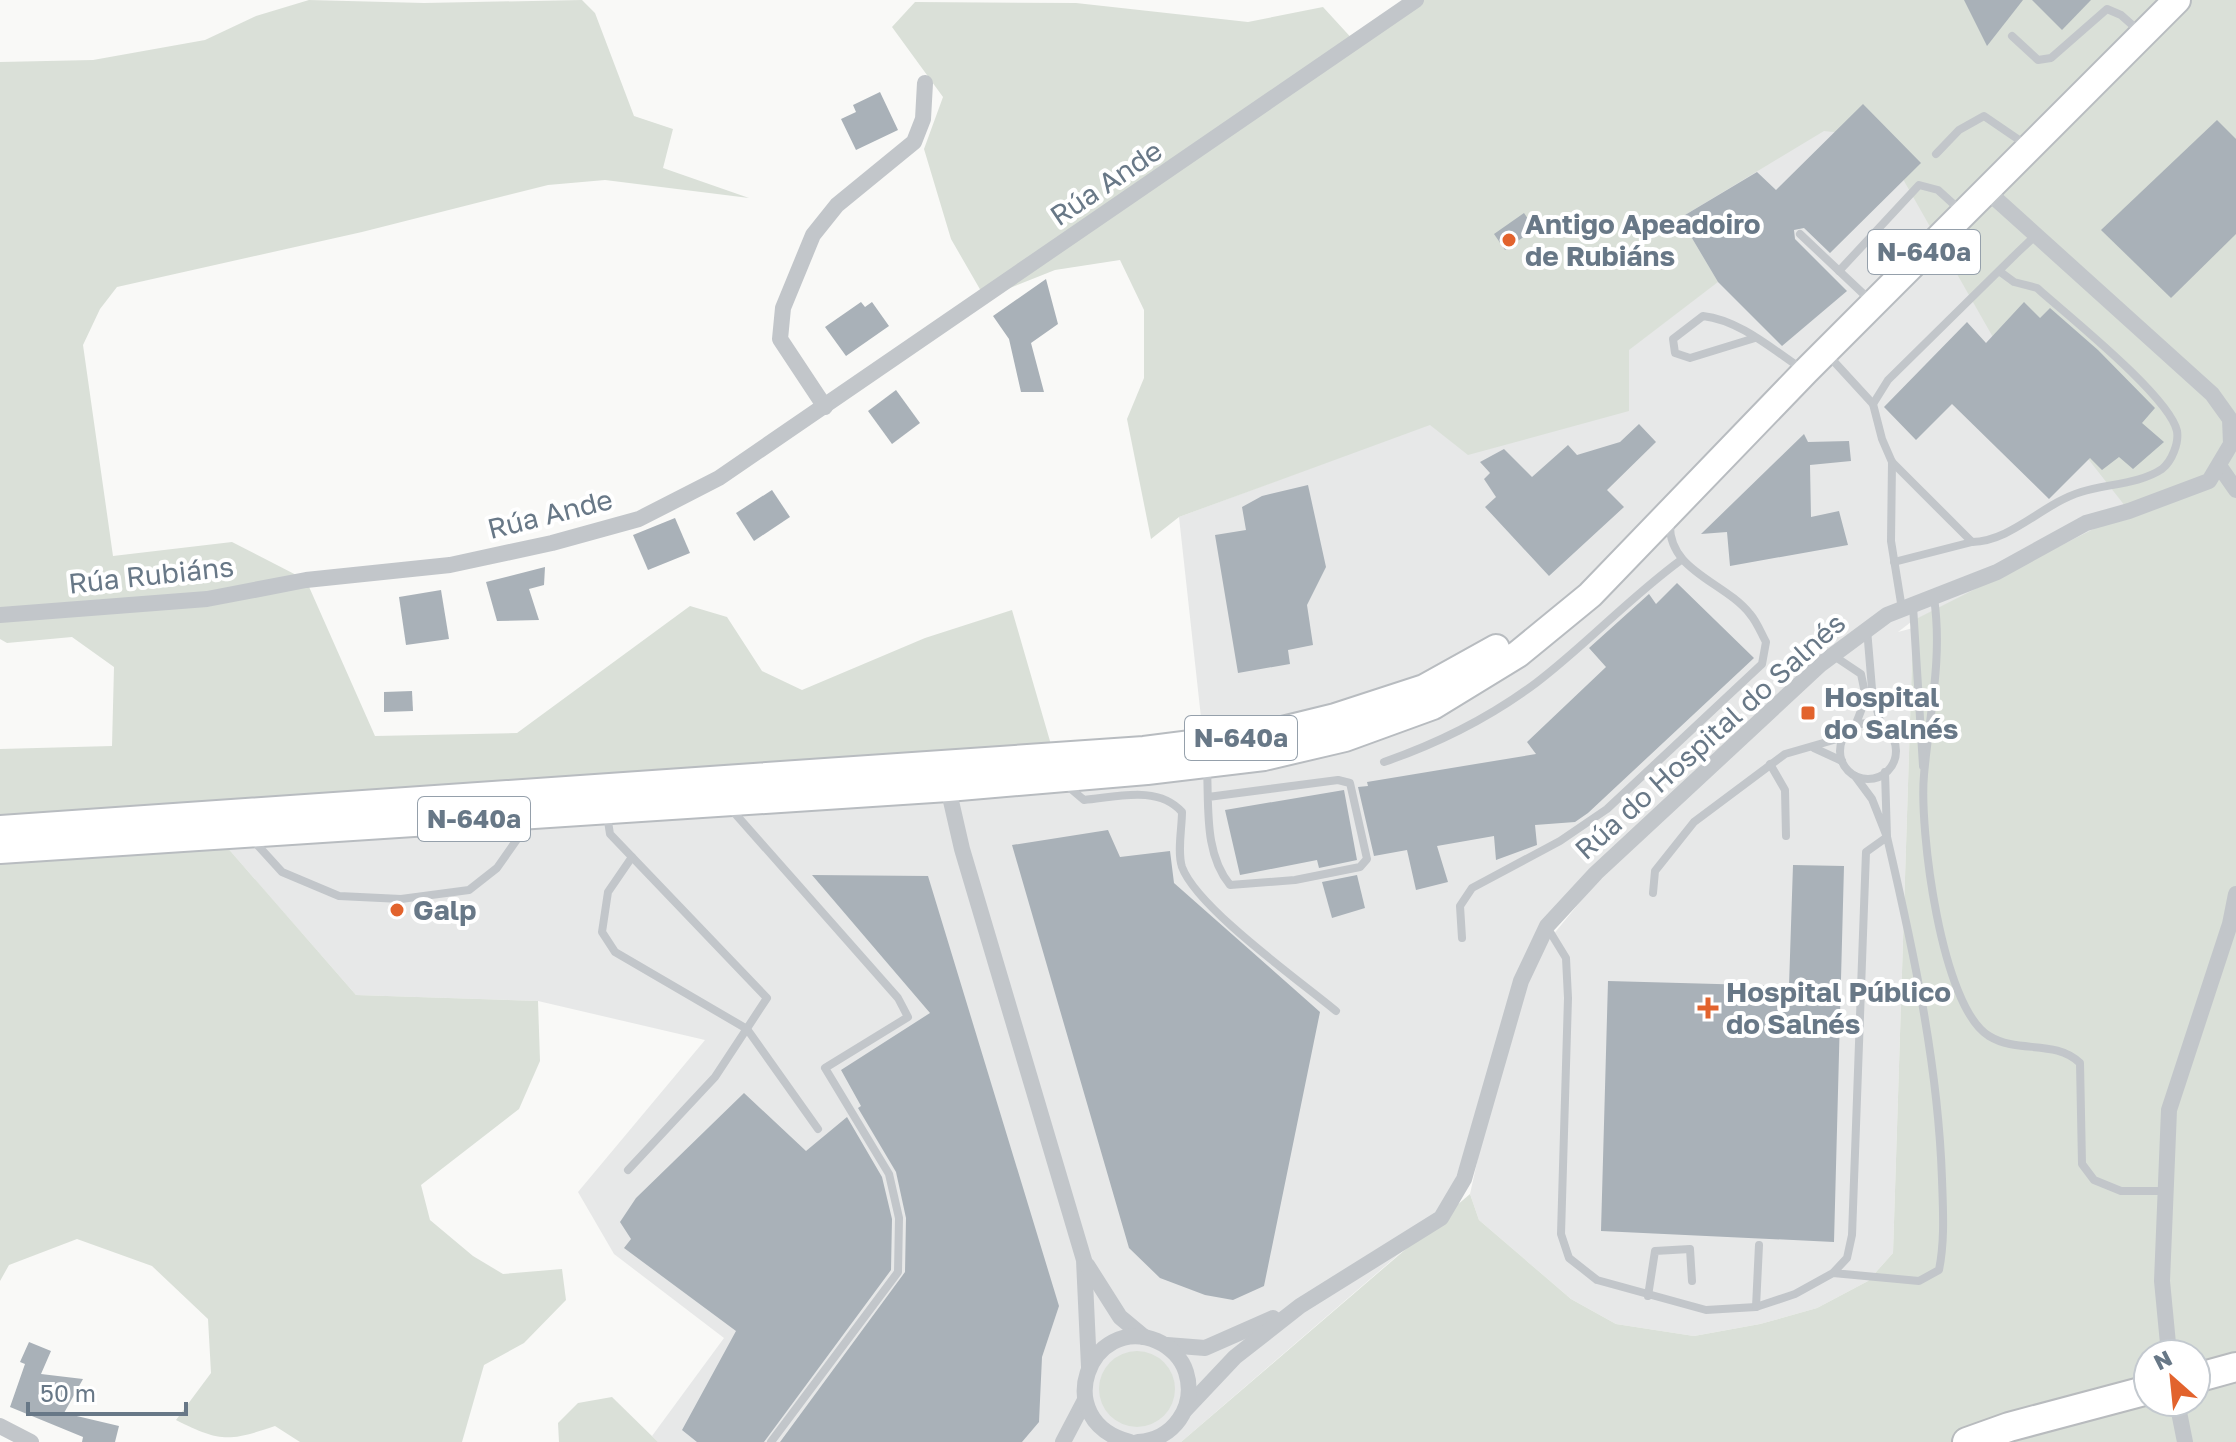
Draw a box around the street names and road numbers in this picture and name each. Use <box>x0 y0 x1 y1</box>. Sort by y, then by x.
street label: Rúa Ande <box>1044 133 1168 232</box>
road number: N-640a <box>1868 230 1980 274</box>
street label: Rúa Ande <box>484 482 616 545</box>
street label: Rúa Rubiáns <box>67 549 235 600</box>
street label: Rúa do Hospital do Salnés <box>1568 606 1851 866</box>
road number: N-640a <box>1185 716 1297 760</box>
road number: N-640a <box>418 797 530 841</box>

